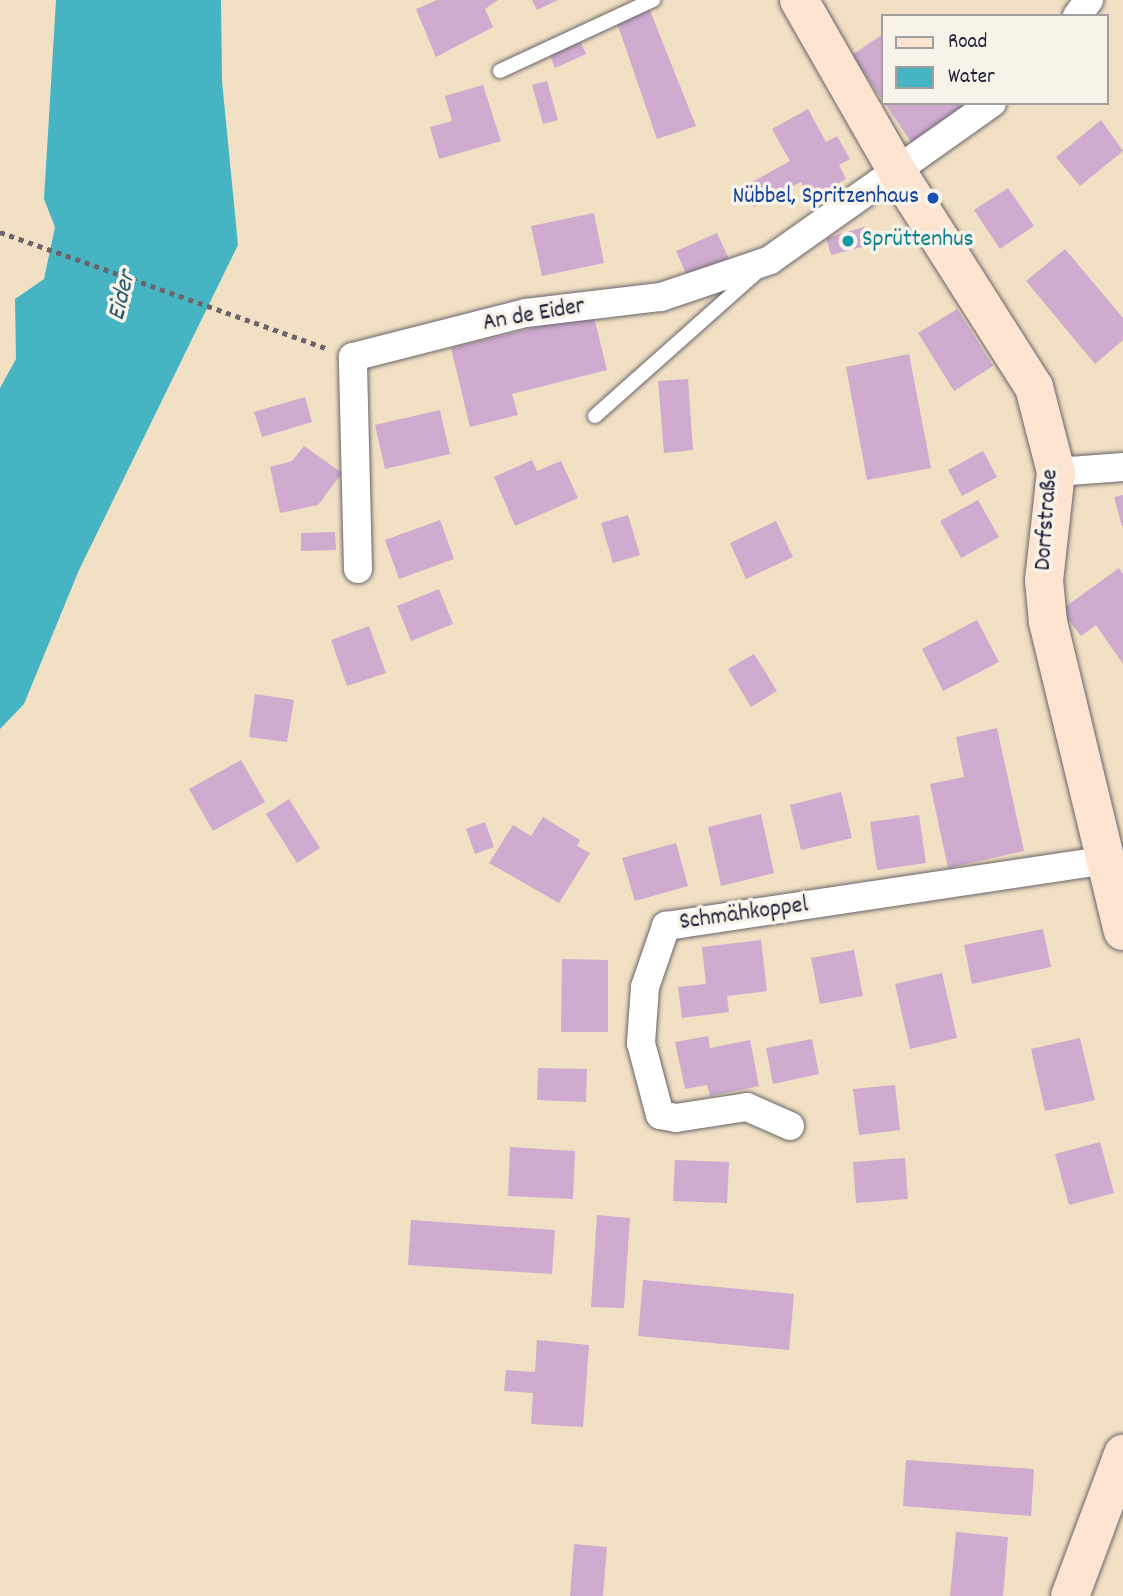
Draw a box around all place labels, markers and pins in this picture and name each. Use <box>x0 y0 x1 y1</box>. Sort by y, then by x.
place label: Nübbel, Spritzenhaus <box>732 184 919 212</box>
marker: Nübbel, Spritzenhaus <box>925 190 941 206</box>
place label: Sprüttenhus <box>862 227 974 255</box>
marker: Sprüttenhus <box>840 233 856 249</box>

